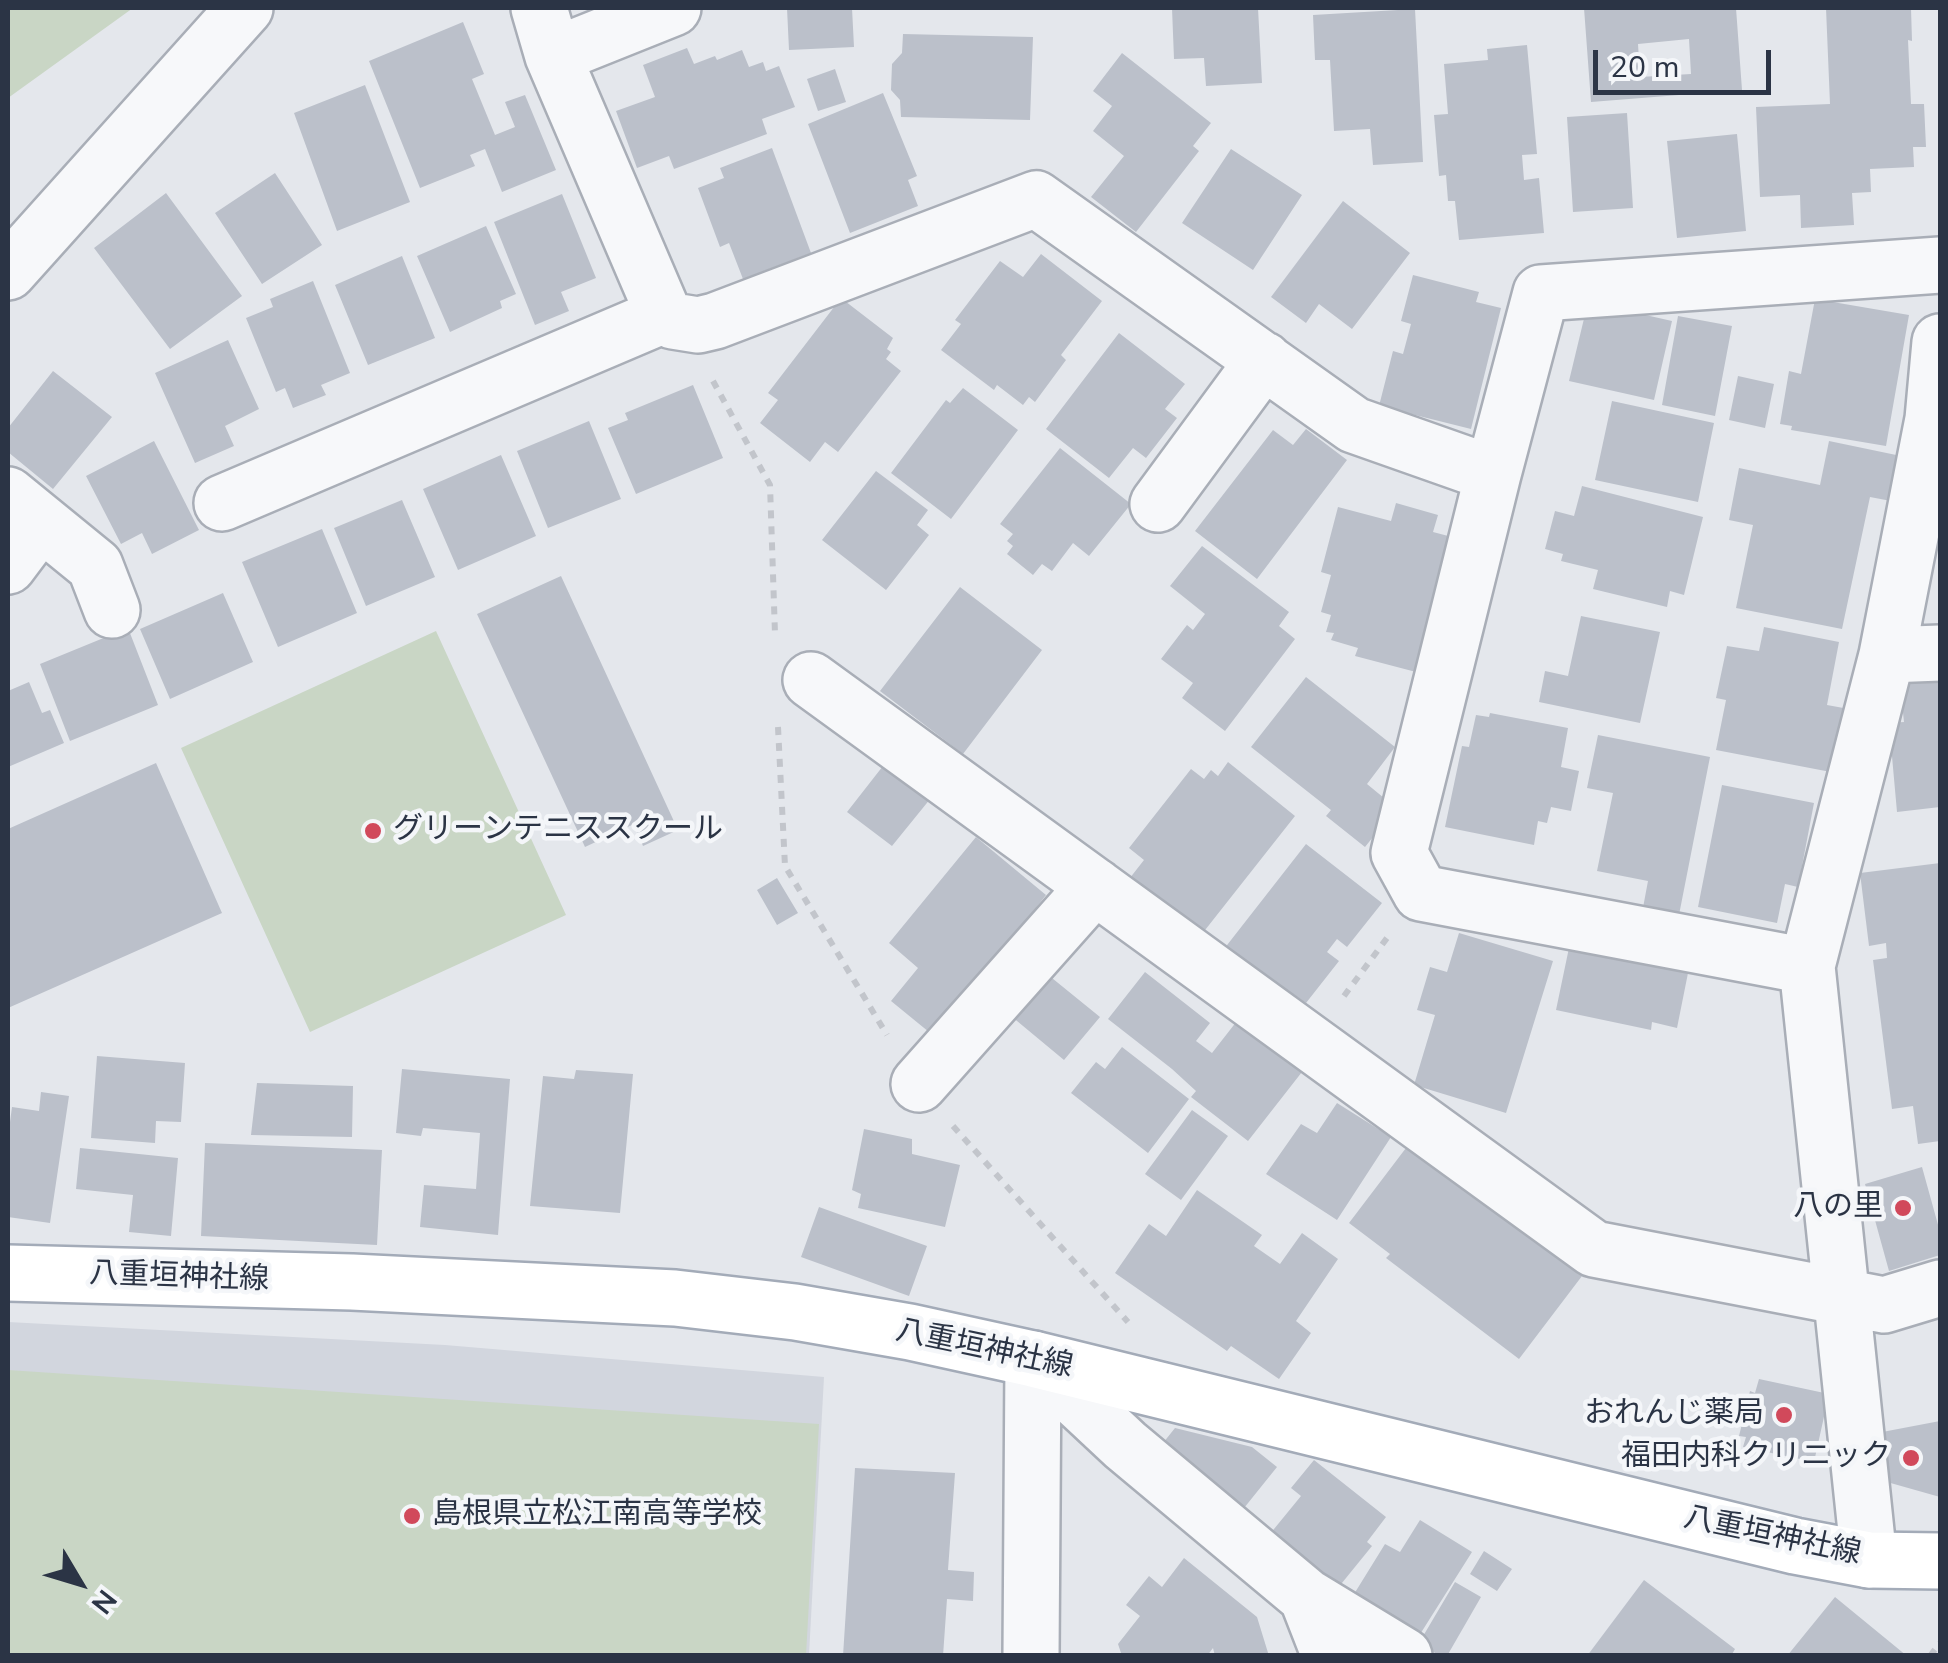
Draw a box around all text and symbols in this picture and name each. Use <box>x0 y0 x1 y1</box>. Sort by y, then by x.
scale bar <box>1598 30 1776 92</box>
text: 20 m <box>1610 47 1679 88</box>
place label: グリーンテニススクール <box>393 813 723 849</box>
marker: グリーンテニススクール <box>362 820 384 842</box>
place label: 八の里 <box>1793 1190 1883 1226</box>
marker: 八の里 <box>1892 1197 1914 1219</box>
street label: 八重垣神社線 <box>88 1257 270 1299</box>
street label: 八重垣神社線 <box>892 1314 1076 1386</box>
place label: おれんじ薬局 <box>1584 1397 1764 1433</box>
marker: おれんじ薬局 <box>1773 1404 1795 1426</box>
place label: 福田内科クリニック <box>1621 1440 1891 1476</box>
marker: 福田内科クリニック <box>1900 1447 1922 1469</box>
place label: 島根県立松江南高等学校 <box>432 1498 762 1534</box>
street label: 八重垣神社線 <box>1680 1501 1864 1573</box>
marker: 島根県立松江南高等学校 <box>401 1505 423 1527</box>
north arrow <box>30 1533 130 1633</box>
text: N <box>82 1582 125 1621</box>

